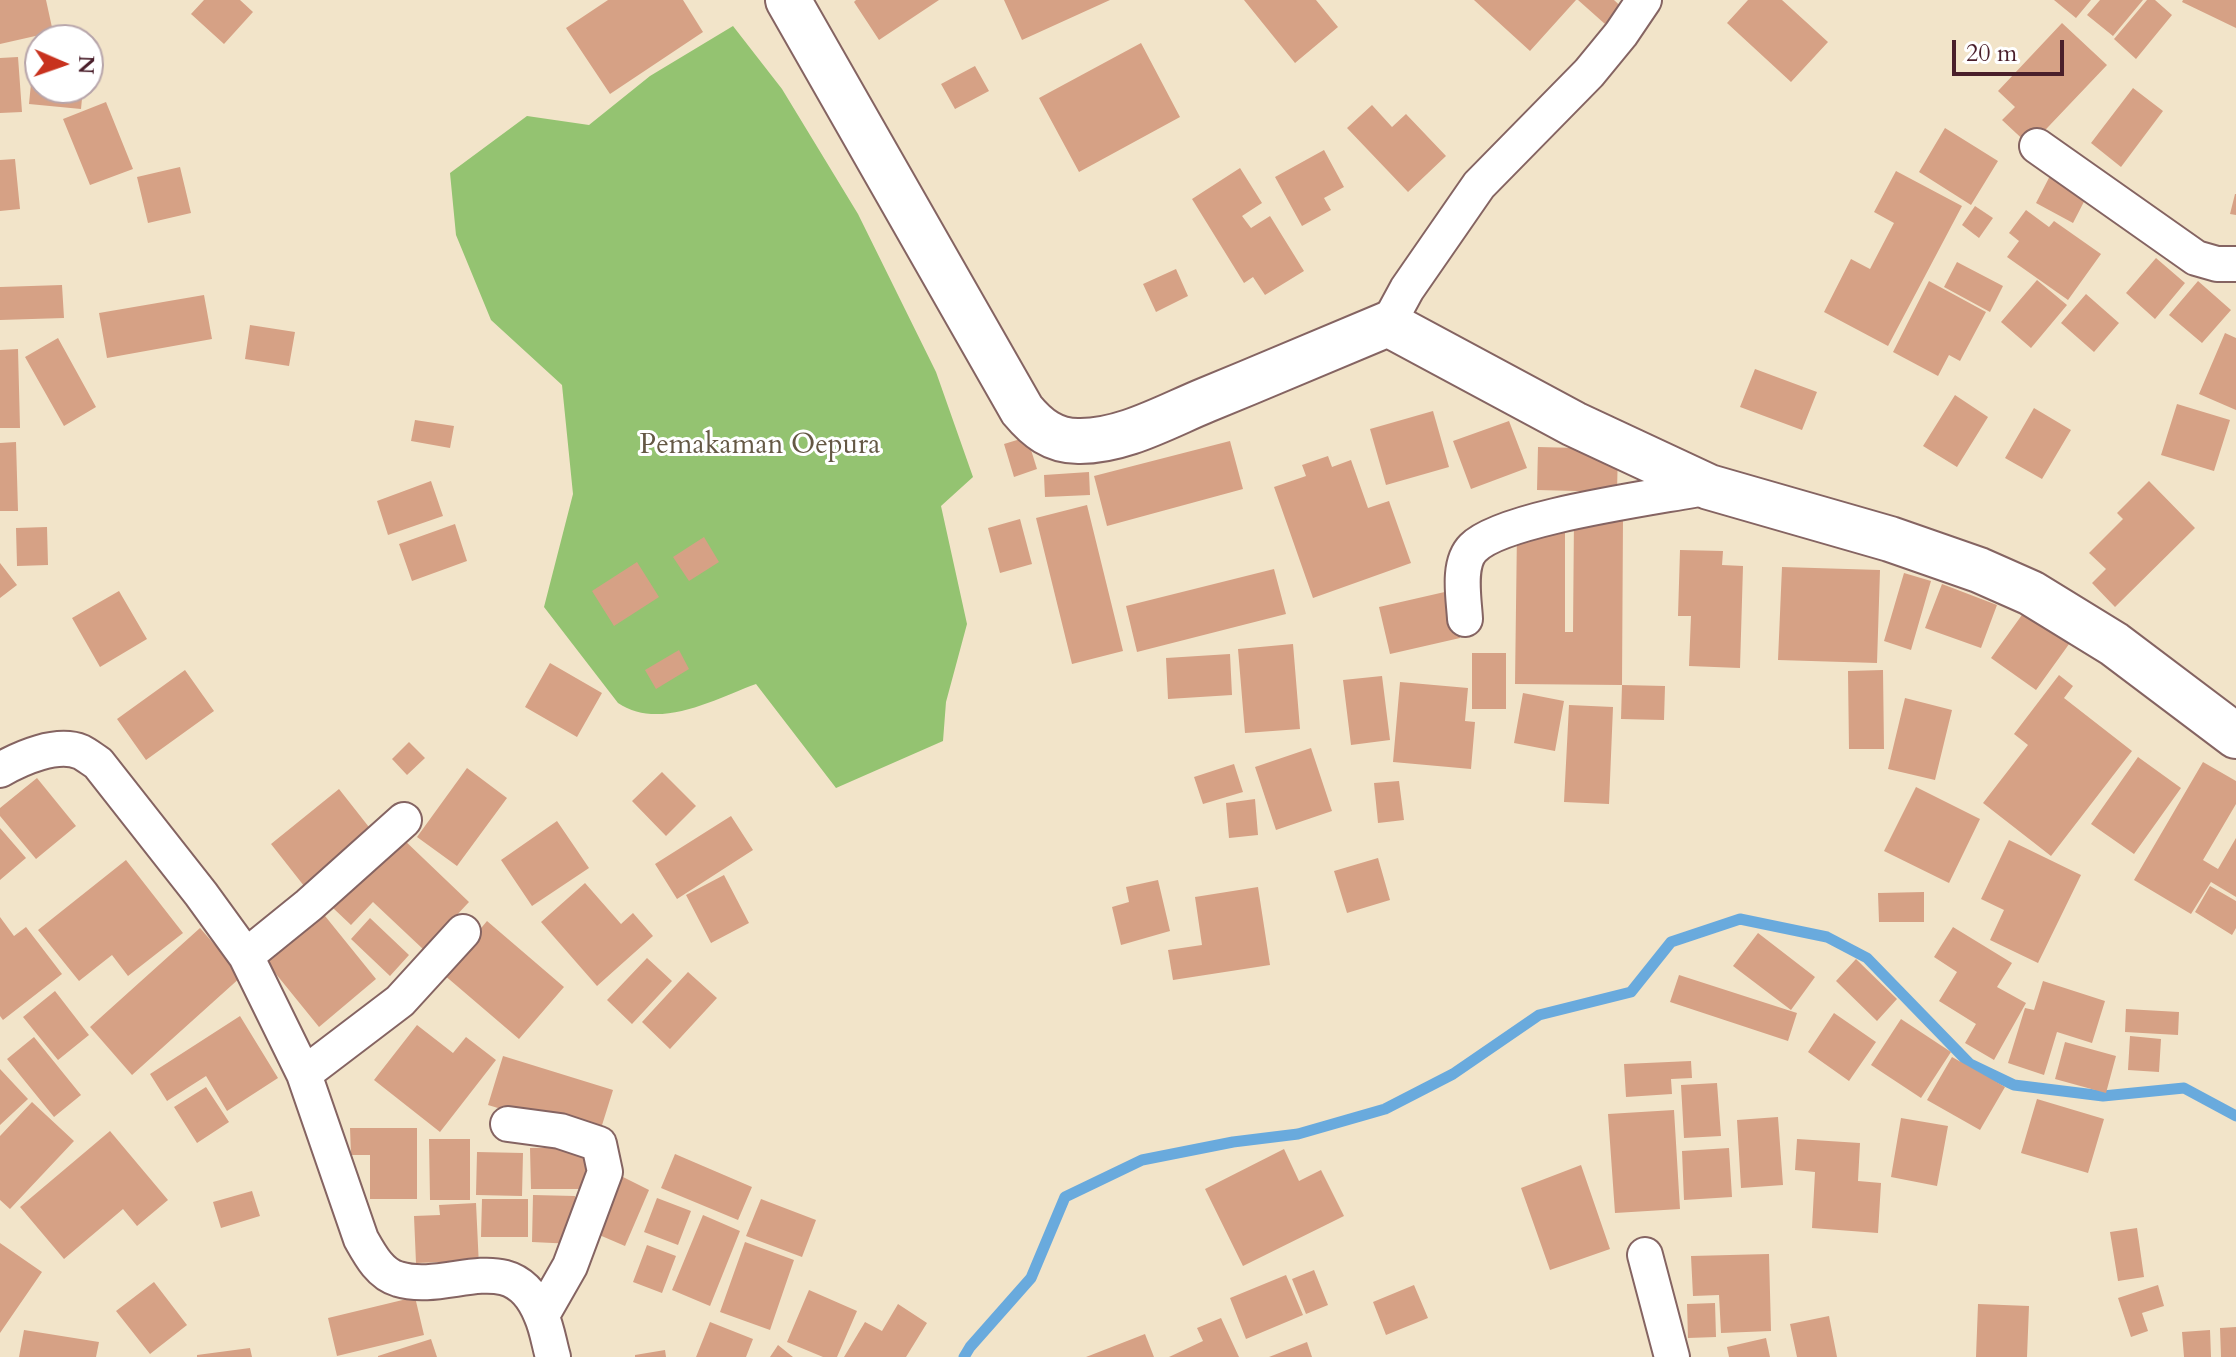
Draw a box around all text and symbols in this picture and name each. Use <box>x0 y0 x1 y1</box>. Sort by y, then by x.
north arrow <box>24 24 104 104</box>
scale bar <box>1956 24 2068 74</box>
text: 20 m <box>1966 37 2017 70</box>
text: N <box>71 55 101 75</box>
park label: Pemakaman Oepura <box>640 430 880 464</box>

